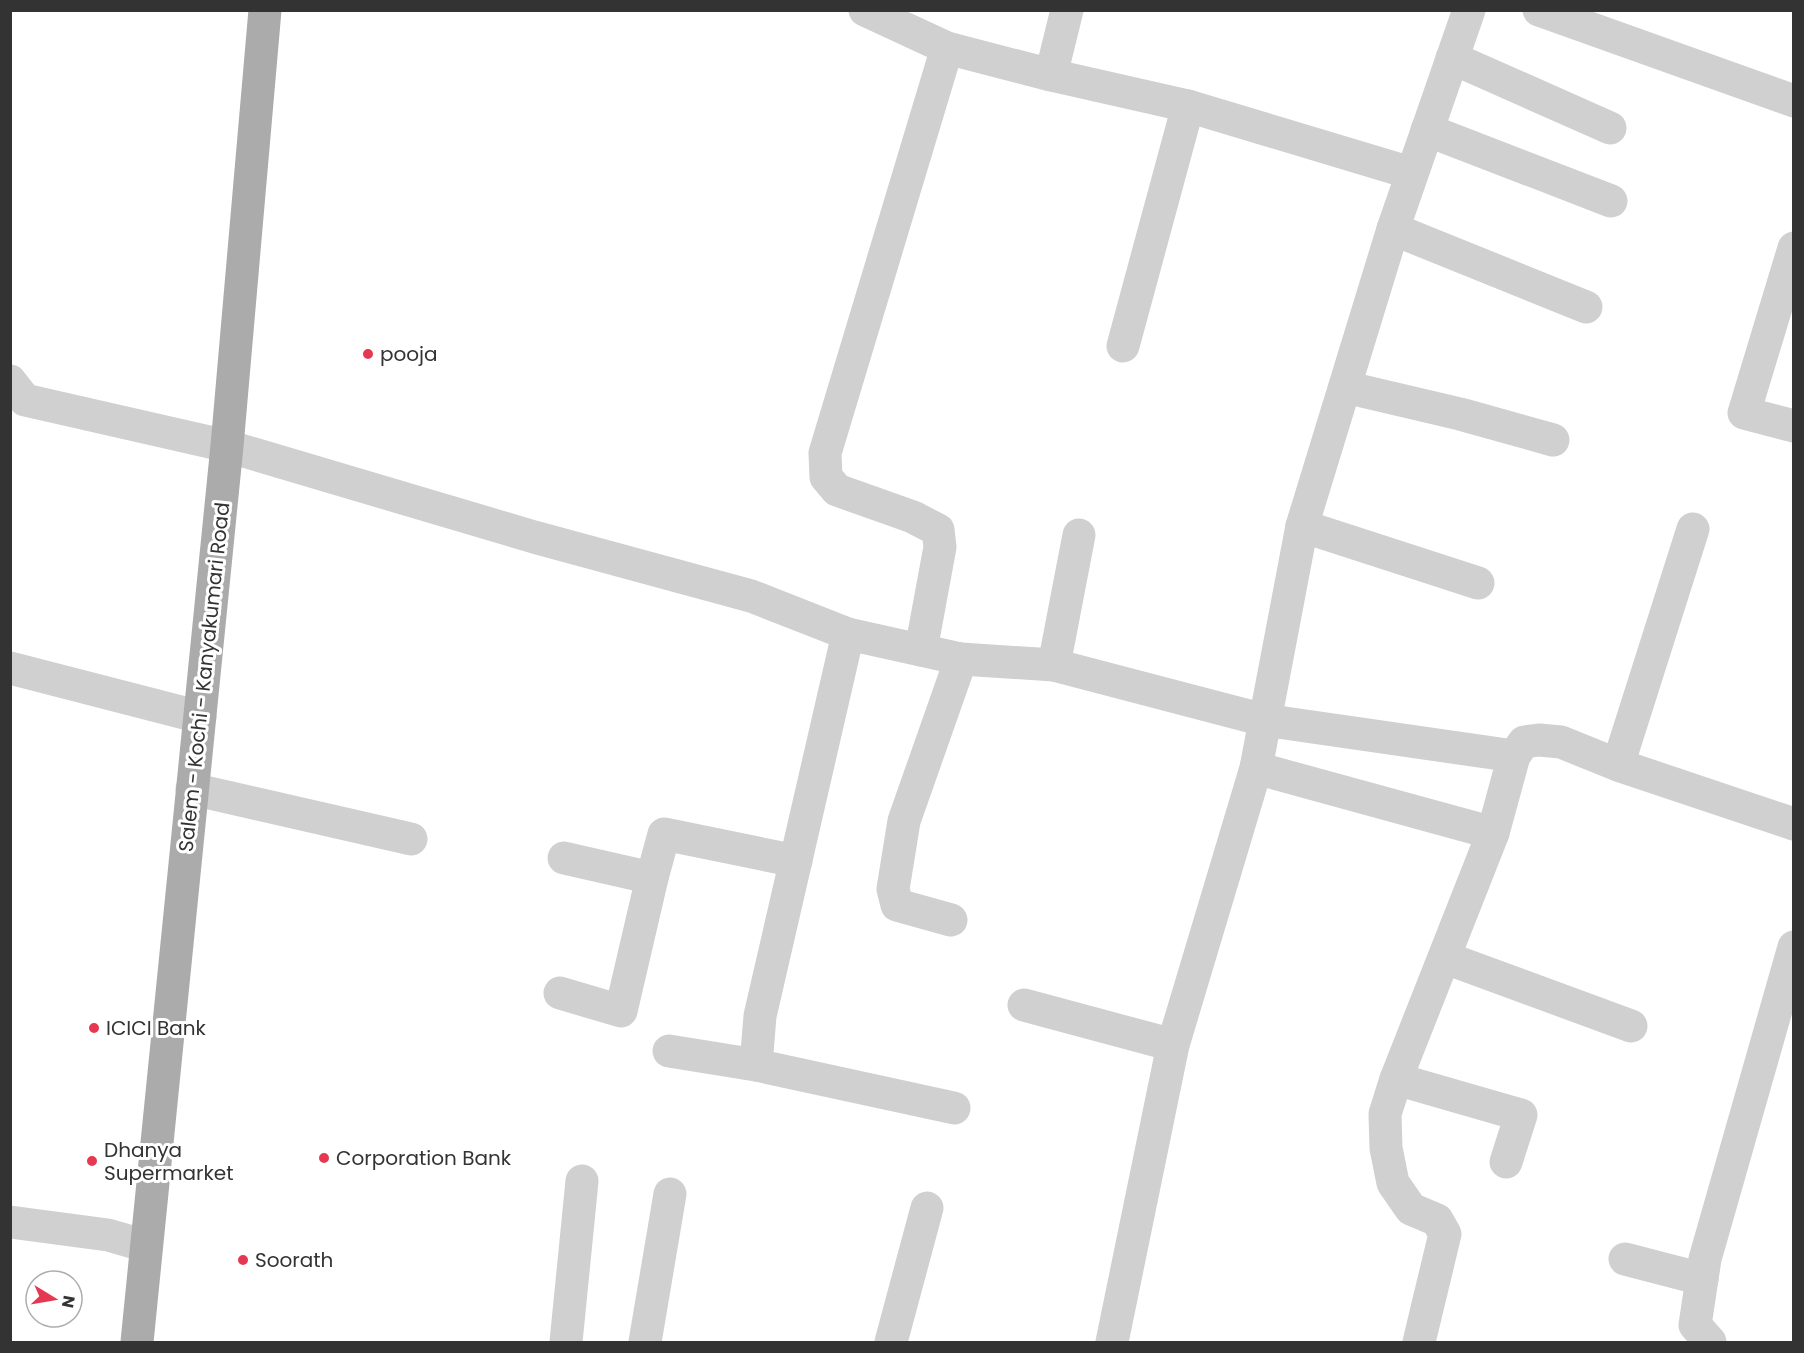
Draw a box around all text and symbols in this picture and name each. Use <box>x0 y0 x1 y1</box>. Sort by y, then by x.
place label: pooja <box>380 340 438 368</box>
marker: pooja <box>361 347 375 361</box>
street label: Salem - Kochi - Kanyakumari Road <box>172 501 236 853</box>
place label: ICICI Bank <box>106 1014 207 1042</box>
marker: ICICI Bank <box>87 1021 101 1035</box>
place label: Dhanya Supermarket <box>104 1136 233 1187</box>
place label: Corporation Bank <box>336 1144 512 1172</box>
marker: Corporation Bank <box>317 1151 331 1165</box>
marker: Dhanya Supermarket <box>85 1154 99 1168</box>
place label: Soorath <box>255 1246 333 1274</box>
marker: Soorath <box>236 1253 250 1267</box>
north arrow <box>24 1269 84 1329</box>
text: N <box>56 1294 81 1310</box>

